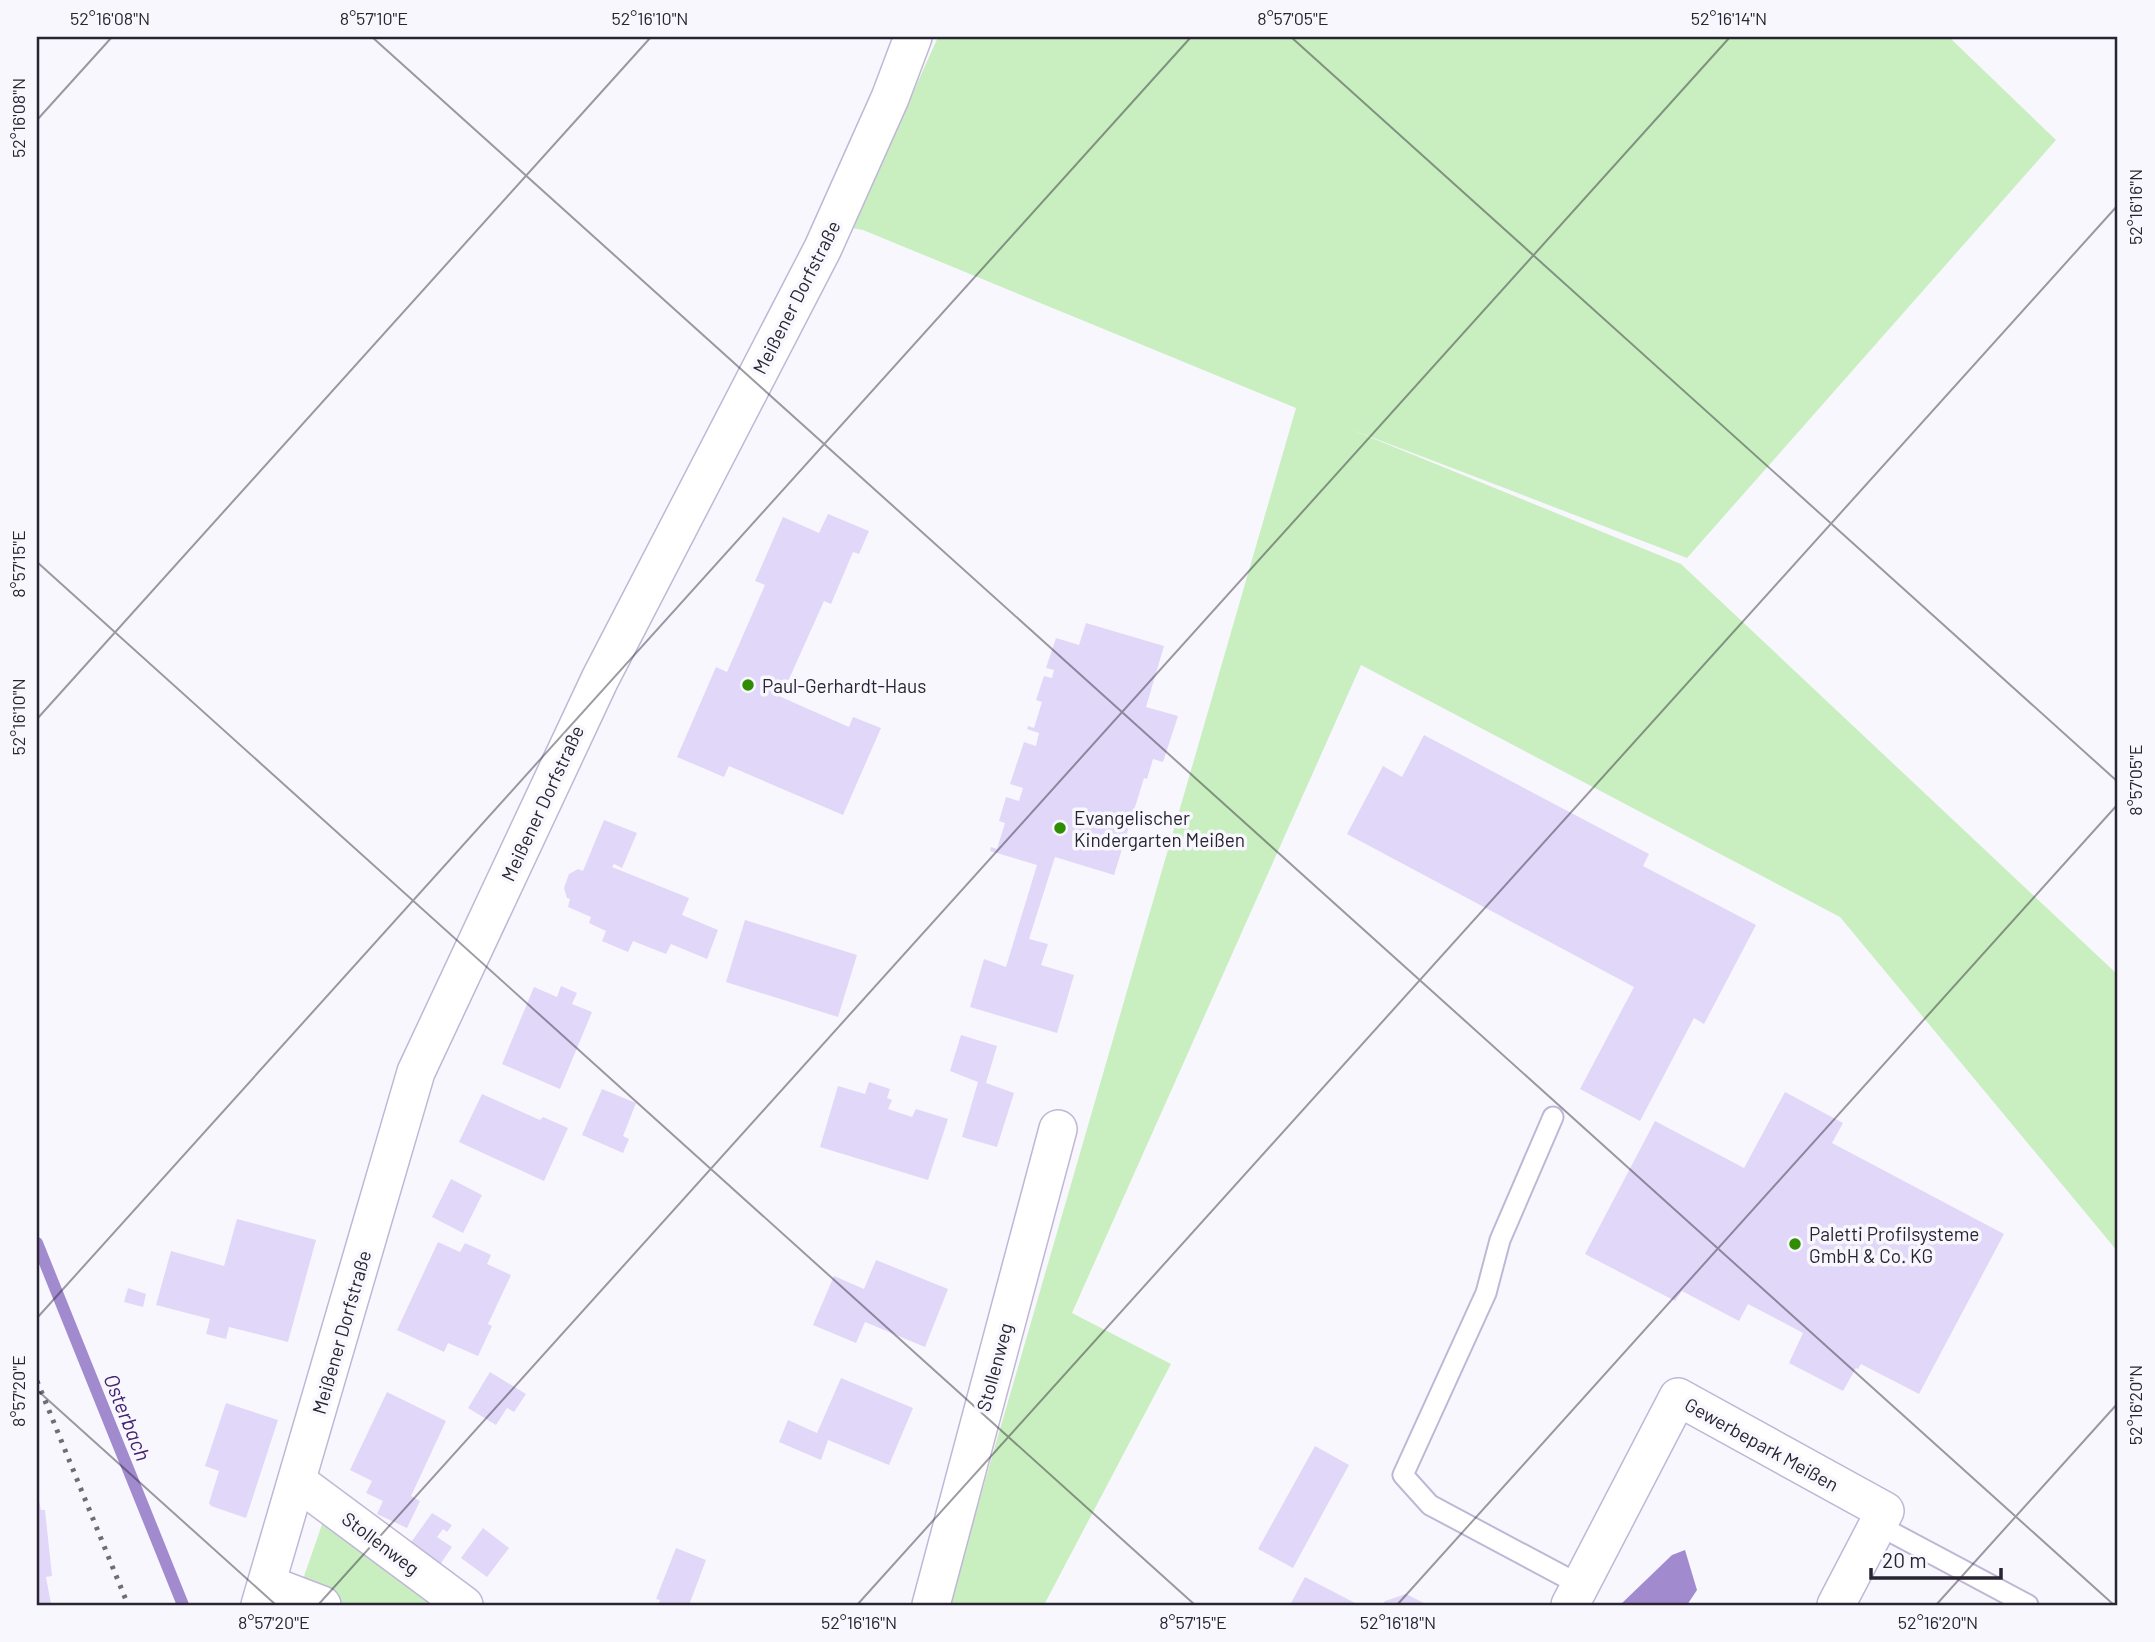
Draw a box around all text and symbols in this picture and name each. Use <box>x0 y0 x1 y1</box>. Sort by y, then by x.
text: 52°16'08"N <box>70 7 150 29</box>
text: 8°57'10"E <box>340 7 408 29</box>
text: 52°16'10"N <box>611 7 689 29</box>
text: 8°57'05"E <box>1257 7 1329 29</box>
text: 52°16'14"N <box>1691 7 1767 29</box>
text: 52°16'08"N <box>7 78 29 158</box>
text: 52°16'16"N <box>2124 169 2146 245</box>
street label: Meißener Dorfstraße <box>747 216 845 378</box>
text: 8°57'15"E <box>7 530 29 598</box>
place label: Paul-Gerhardt-Haus <box>762 674 926 697</box>
marker: Paul-Gerhardt-Haus <box>740 677 756 693</box>
text: 52°16'10"N <box>7 678 29 756</box>
street label: Meißener Dorfstraße <box>496 721 588 885</box>
text: 8°57'05"E <box>2124 744 2146 816</box>
place label: Evangelischer Kindergarten Meißen <box>1074 806 1245 851</box>
marker: Evangelischer Kindergarten Meißen <box>1052 820 1068 836</box>
place label: Paletti Profilsysteme GmbH & Co. KG <box>1809 1222 1979 1267</box>
marker: Paletti Profilsysteme GmbH & Co. KG <box>1787 1236 1803 1252</box>
street label: Meißener Dorfstraße <box>307 1247 375 1417</box>
street label: Stollenweg <box>971 1320 1017 1414</box>
text: 8°57'20"E <box>7 1355 29 1427</box>
text: 52°16'20"N <box>2124 1365 2146 1445</box>
water label: Osterbach <box>99 1370 157 1464</box>
street label: Gewerbepark Meißen <box>1681 1392 1843 1496</box>
street label: Stollenweg <box>338 1507 424 1579</box>
scale bar <box>1871 1537 2001 1581</box>
text: 20 m <box>1882 1547 1927 1572</box>
text: 8°57'20"E <box>238 1611 310 1633</box>
text: 52°16'16"N <box>821 1611 897 1633</box>
text: 8°57'15"E <box>1159 1611 1227 1633</box>
text: 52°16'18"N <box>1360 1611 1436 1633</box>
text: 52°16'20"N <box>1898 1611 1978 1633</box>

